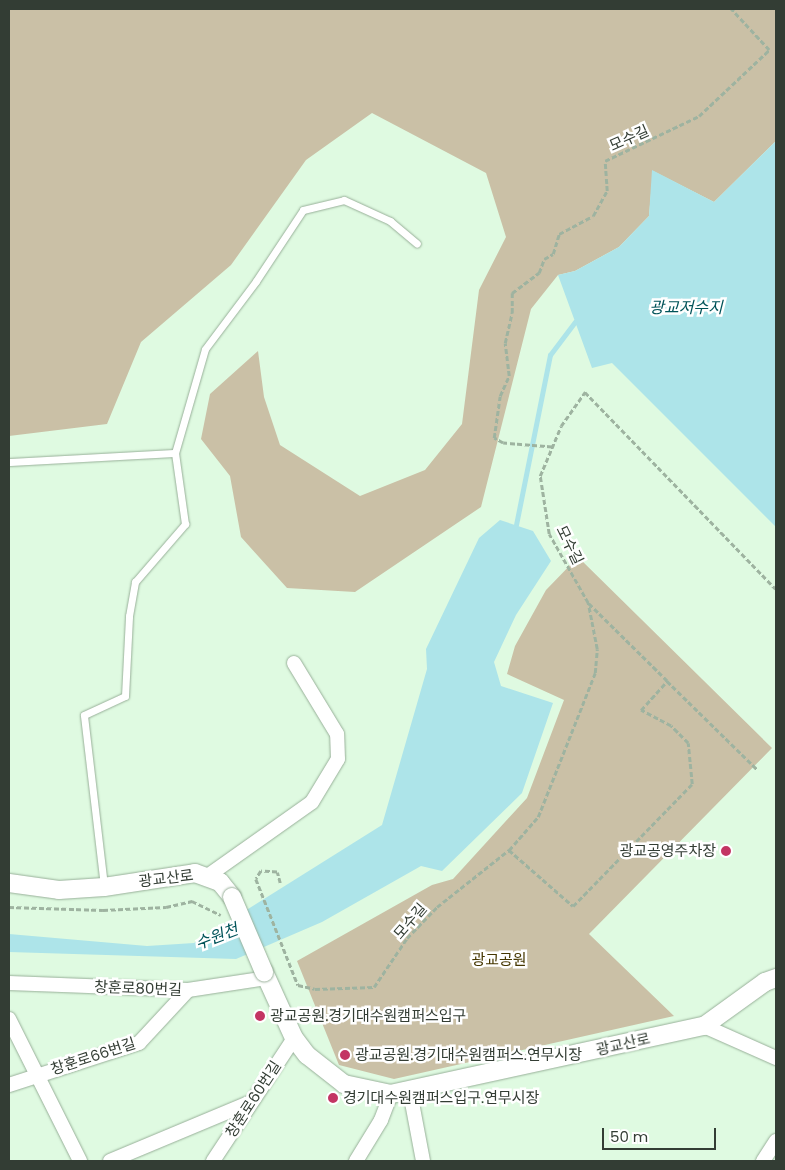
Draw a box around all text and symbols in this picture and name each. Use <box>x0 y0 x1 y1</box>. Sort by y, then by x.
street label: 모수길 <box>606 121 652 155</box>
water label: 광교저수지 <box>649 298 723 318</box>
street label: 모수길 <box>553 522 587 568</box>
place label: 광교공영주차장 <box>619 842 716 860</box>
marker: 광교공영주차장 <box>720 845 732 857</box>
street label: 광교산로 <box>138 866 194 890</box>
street label: 모수길 <box>390 899 430 943</box>
water label: 수원천 <box>193 920 241 954</box>
park label: 광교공원 <box>471 951 527 969</box>
street label: 창훈로80번길 <box>94 977 182 999</box>
place label: 광교공원.경기대수원캠퍼스입구 <box>270 1007 466 1025</box>
marker: 광교공원.경기대수원캠퍼스입구 <box>254 1010 266 1022</box>
street label: 광교산로 <box>594 1029 652 1059</box>
street label: 창훈로66번길 <box>48 1034 138 1078</box>
place label: 광교공원.경기대수원캠퍼스.연무시장 <box>355 1046 582 1064</box>
marker: 광교공원.경기대수원캠퍼스.연무시장 <box>339 1049 351 1061</box>
street label: 창훈로60번길 <box>222 1057 284 1141</box>
place label: 경기대수원캠퍼스입구.연무시장 <box>343 1089 539 1107</box>
marker: 경기대수원캠퍼스입구.연무시장 <box>327 1092 339 1104</box>
scale bar <box>605 1118 719 1150</box>
text: 50 m <box>610 1126 648 1147</box>

